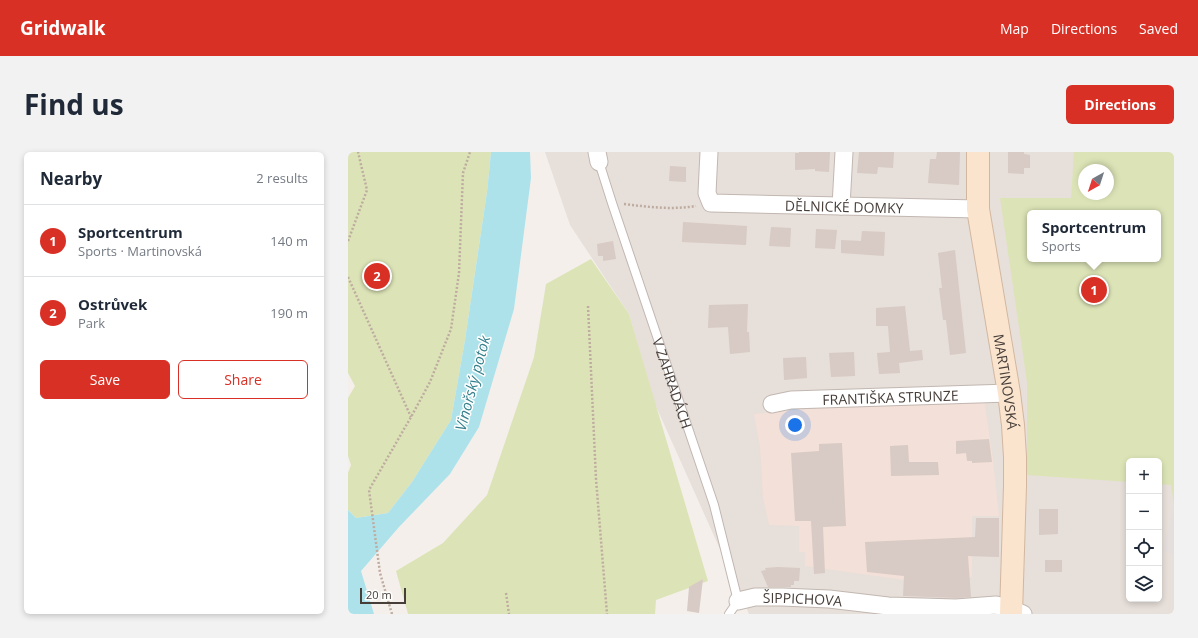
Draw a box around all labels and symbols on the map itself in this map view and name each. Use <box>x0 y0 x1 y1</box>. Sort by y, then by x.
north arrow <box>1078 164 1114 200</box>
street label: DĚLNICKÉ DOMKY <box>785 195 904 217</box>
pin: 2 <box>364 261 390 291</box>
pin: 1 <box>1081 275 1107 305</box>
street label: MARTINOVSKÁ <box>990 332 1023 430</box>
water label: Vinořský potok <box>450 333 494 433</box>
street label: V ZAHRADÁCH <box>649 335 697 431</box>
street label: FRANTIŠKA STRUNZE <box>822 385 959 408</box>
your location <box>785 415 805 435</box>
scale bar <box>360 586 406 605</box>
street label: ŠIPPICHOVA <box>763 588 843 610</box>

